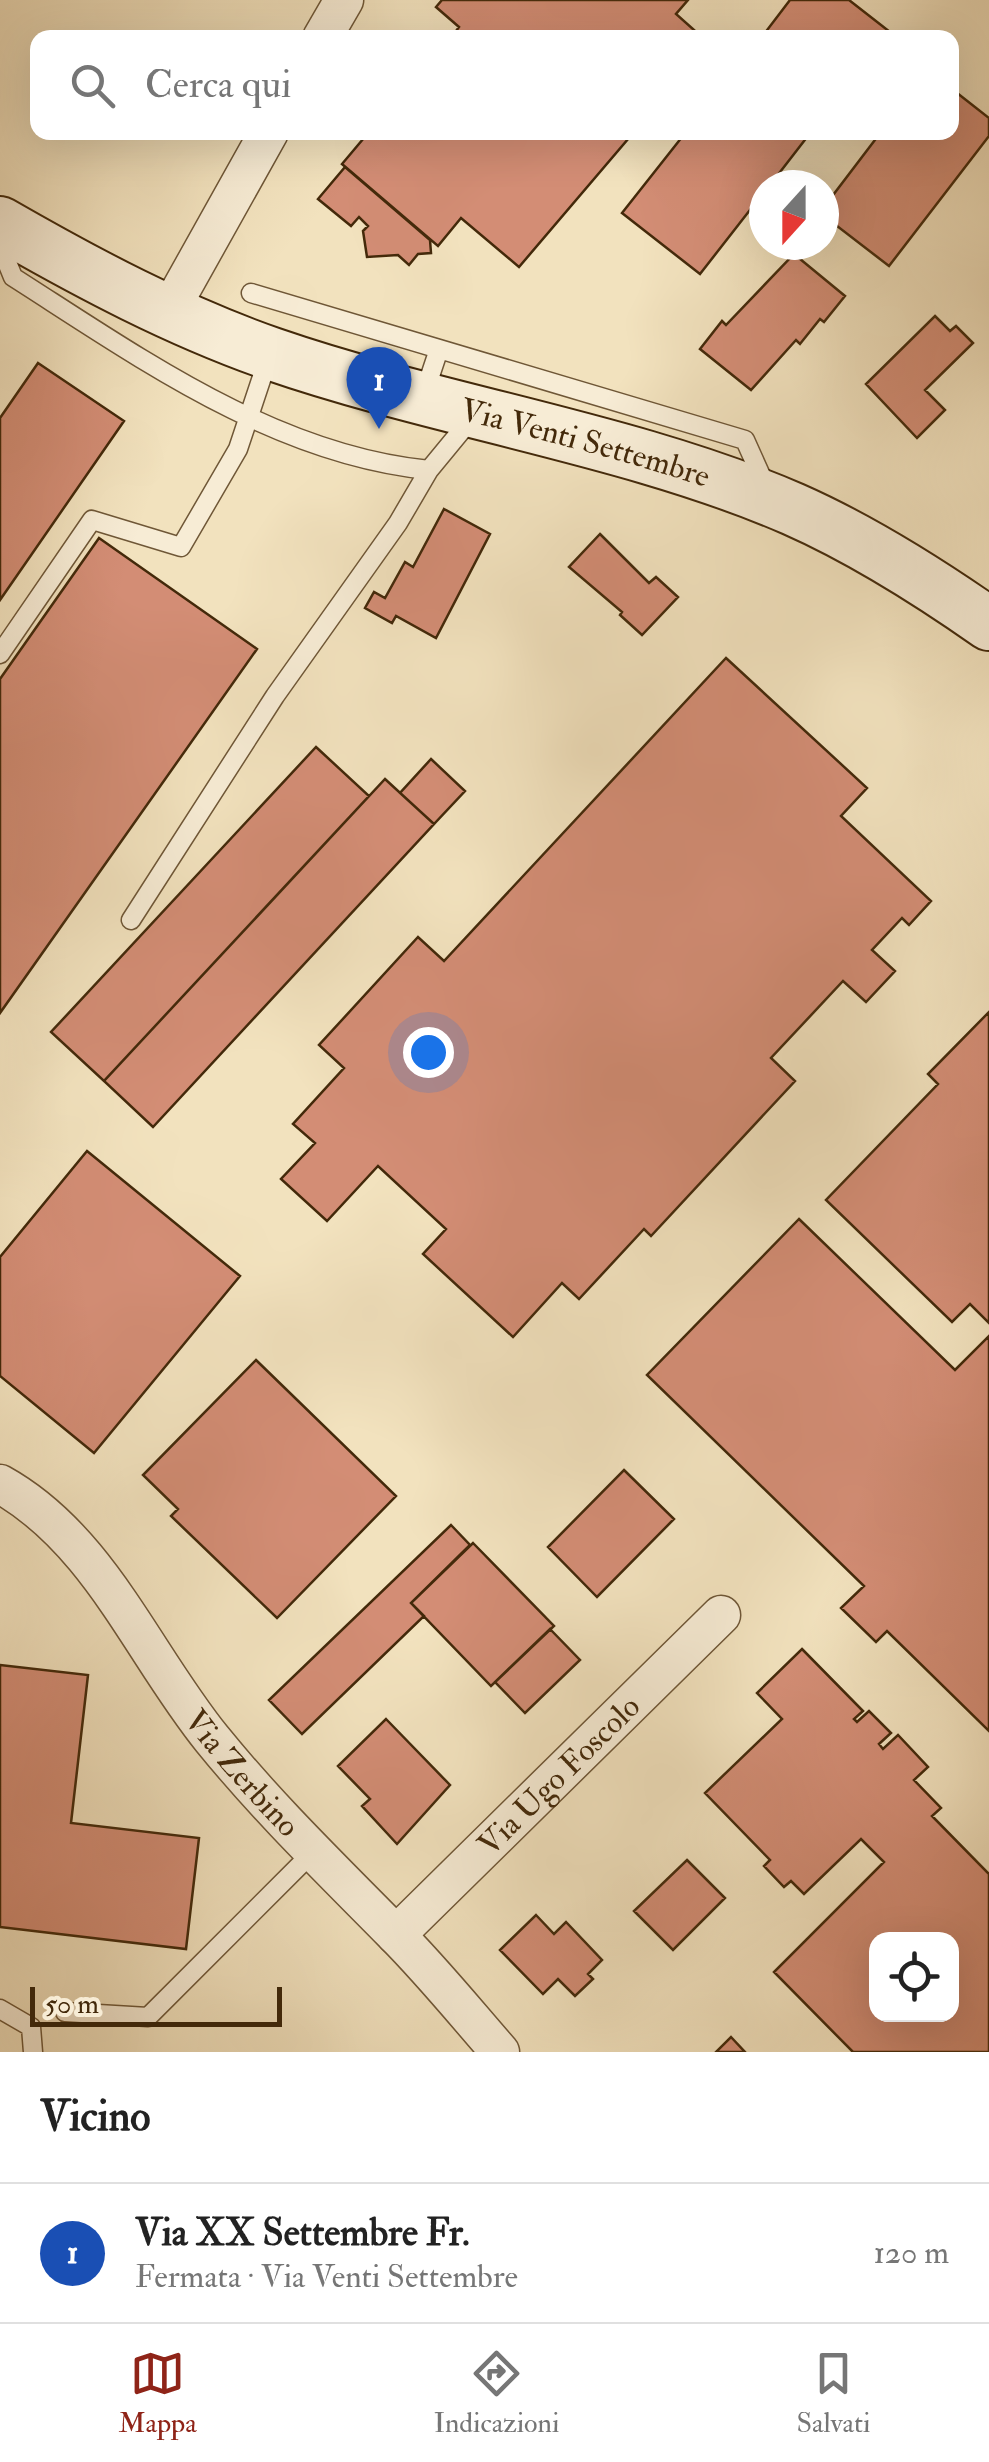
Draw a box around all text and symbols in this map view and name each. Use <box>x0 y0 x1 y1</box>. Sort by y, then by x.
search box <box>30 30 959 140</box>
icon: search <box>65 58 120 113</box>
text: Cerca qui <box>145 61 291 109</box>
north arrow <box>749 170 839 260</box>
pin: 1 <box>346 346 412 429</box>
street label: Via Venti Settembre <box>456 390 715 497</box>
your location <box>403 1027 454 1078</box>
street label: Via Ugo Foscolo <box>470 1687 649 1864</box>
street label: Via Zerbino <box>175 1702 308 1846</box>
map controls <box>869 1932 959 2022</box>
button: locate <box>869 1932 959 2022</box>
scale bar <box>30 1982 282 2026</box>
text: 50 m <box>45 1987 99 2022</box>
text: Vicino <box>40 2091 150 2143</box>
text: Via XX Settembre Fr. <box>135 2209 470 2257</box>
text: 1 <box>67 2233 78 2273</box>
text: 120 m <box>873 2233 949 2273</box>
text: Fermata · Via Venti Settembre <box>135 2257 518 2297</box>
tab: Mappa <box>118 2346 197 2441</box>
tab: Indicazioni <box>434 2346 559 2441</box>
tab: Salvati <box>796 2346 871 2441</box>

